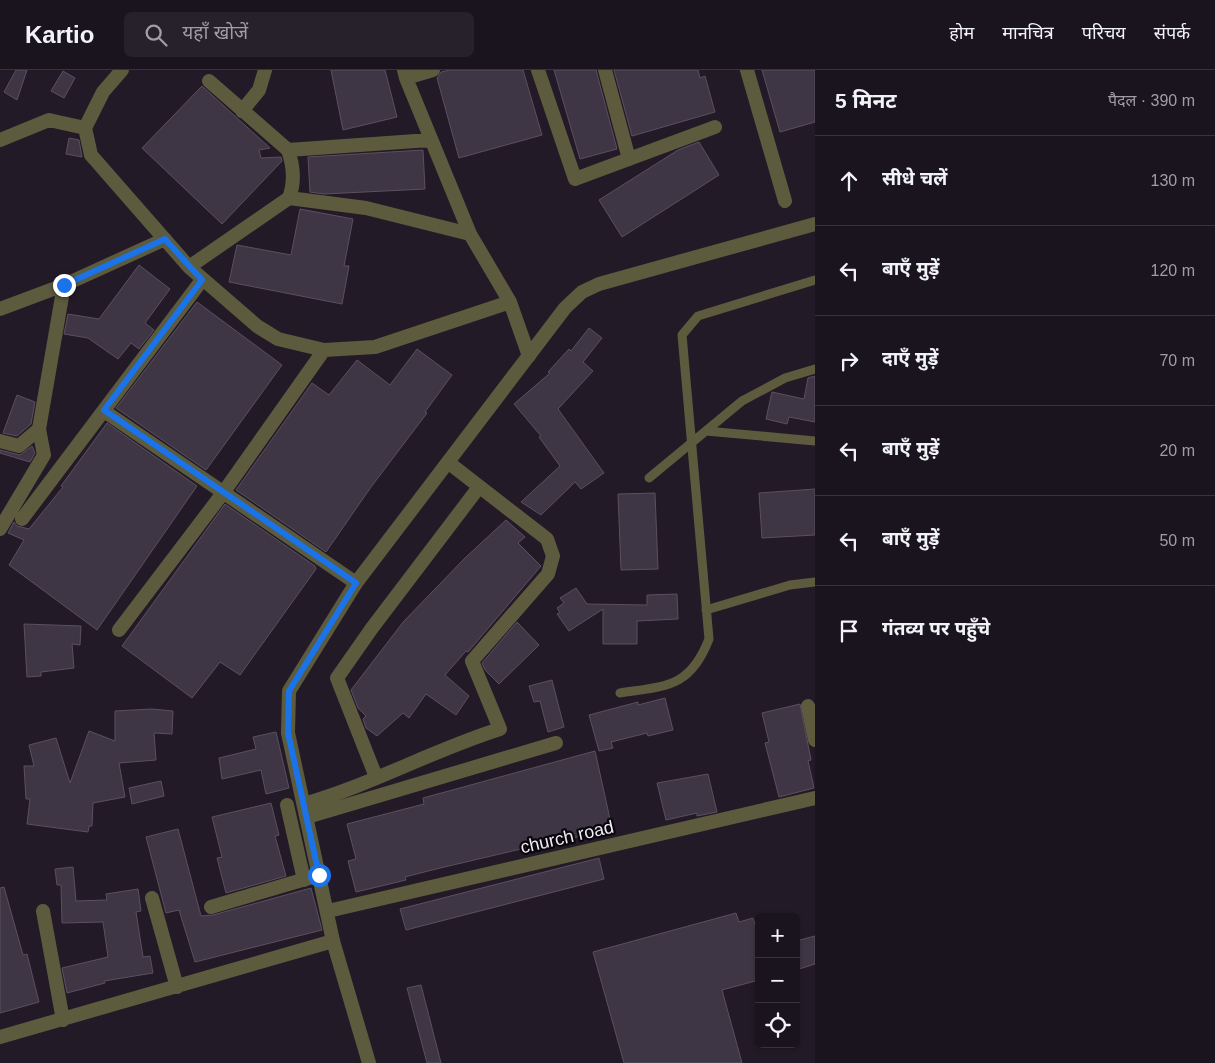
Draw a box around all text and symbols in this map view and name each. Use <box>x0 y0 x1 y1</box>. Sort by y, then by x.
search box <box>124 12 474 57</box>
text: Kartio <box>25 21 94 48</box>
icon: search <box>142 21 170 49</box>
text: यहाँ खोजें <box>182 22 248 43</box>
text: होम <box>949 23 974 43</box>
text: मानचित्र <box>1002 23 1054 43</box>
text: परिचय <box>1082 23 1126 43</box>
text: संपर्क <box>1154 23 1190 43</box>
text: 5 मिनट <box>835 89 897 112</box>
text: पैदल · 390 m <box>1108 92 1195 109</box>
icon: ahead <box>835 167 863 195</box>
text: सीधे चलें <box>882 168 947 189</box>
text: 130 m <box>1151 172 1195 189</box>
icon: left <box>835 257 863 285</box>
text: बाएँ मुड़ें <box>882 258 939 279</box>
text: 120 m <box>1151 262 1195 279</box>
route end <box>53 274 76 297</box>
icon: right <box>835 347 863 375</box>
text: दाएँ मुड़ें <box>882 348 938 369</box>
text: 70 m <box>1159 352 1195 369</box>
icon: left <box>835 437 863 465</box>
text: बाएँ मुड़ें <box>882 438 939 459</box>
text: 20 m <box>1159 442 1195 459</box>
icon: left <box>835 527 863 555</box>
text: बाएँ मुड़ें <box>882 528 939 549</box>
text: 50 m <box>1159 532 1195 549</box>
icon: arrive <box>835 617 863 645</box>
text: गंतव्य पर पहुँचे <box>882 618 990 639</box>
street label: church road <box>518 817 616 857</box>
route start <box>308 864 331 887</box>
map controls <box>755 913 800 1048</box>
button: + <box>755 913 800 958</box>
button: − <box>755 958 800 1003</box>
button: locate <box>755 1003 800 1048</box>

